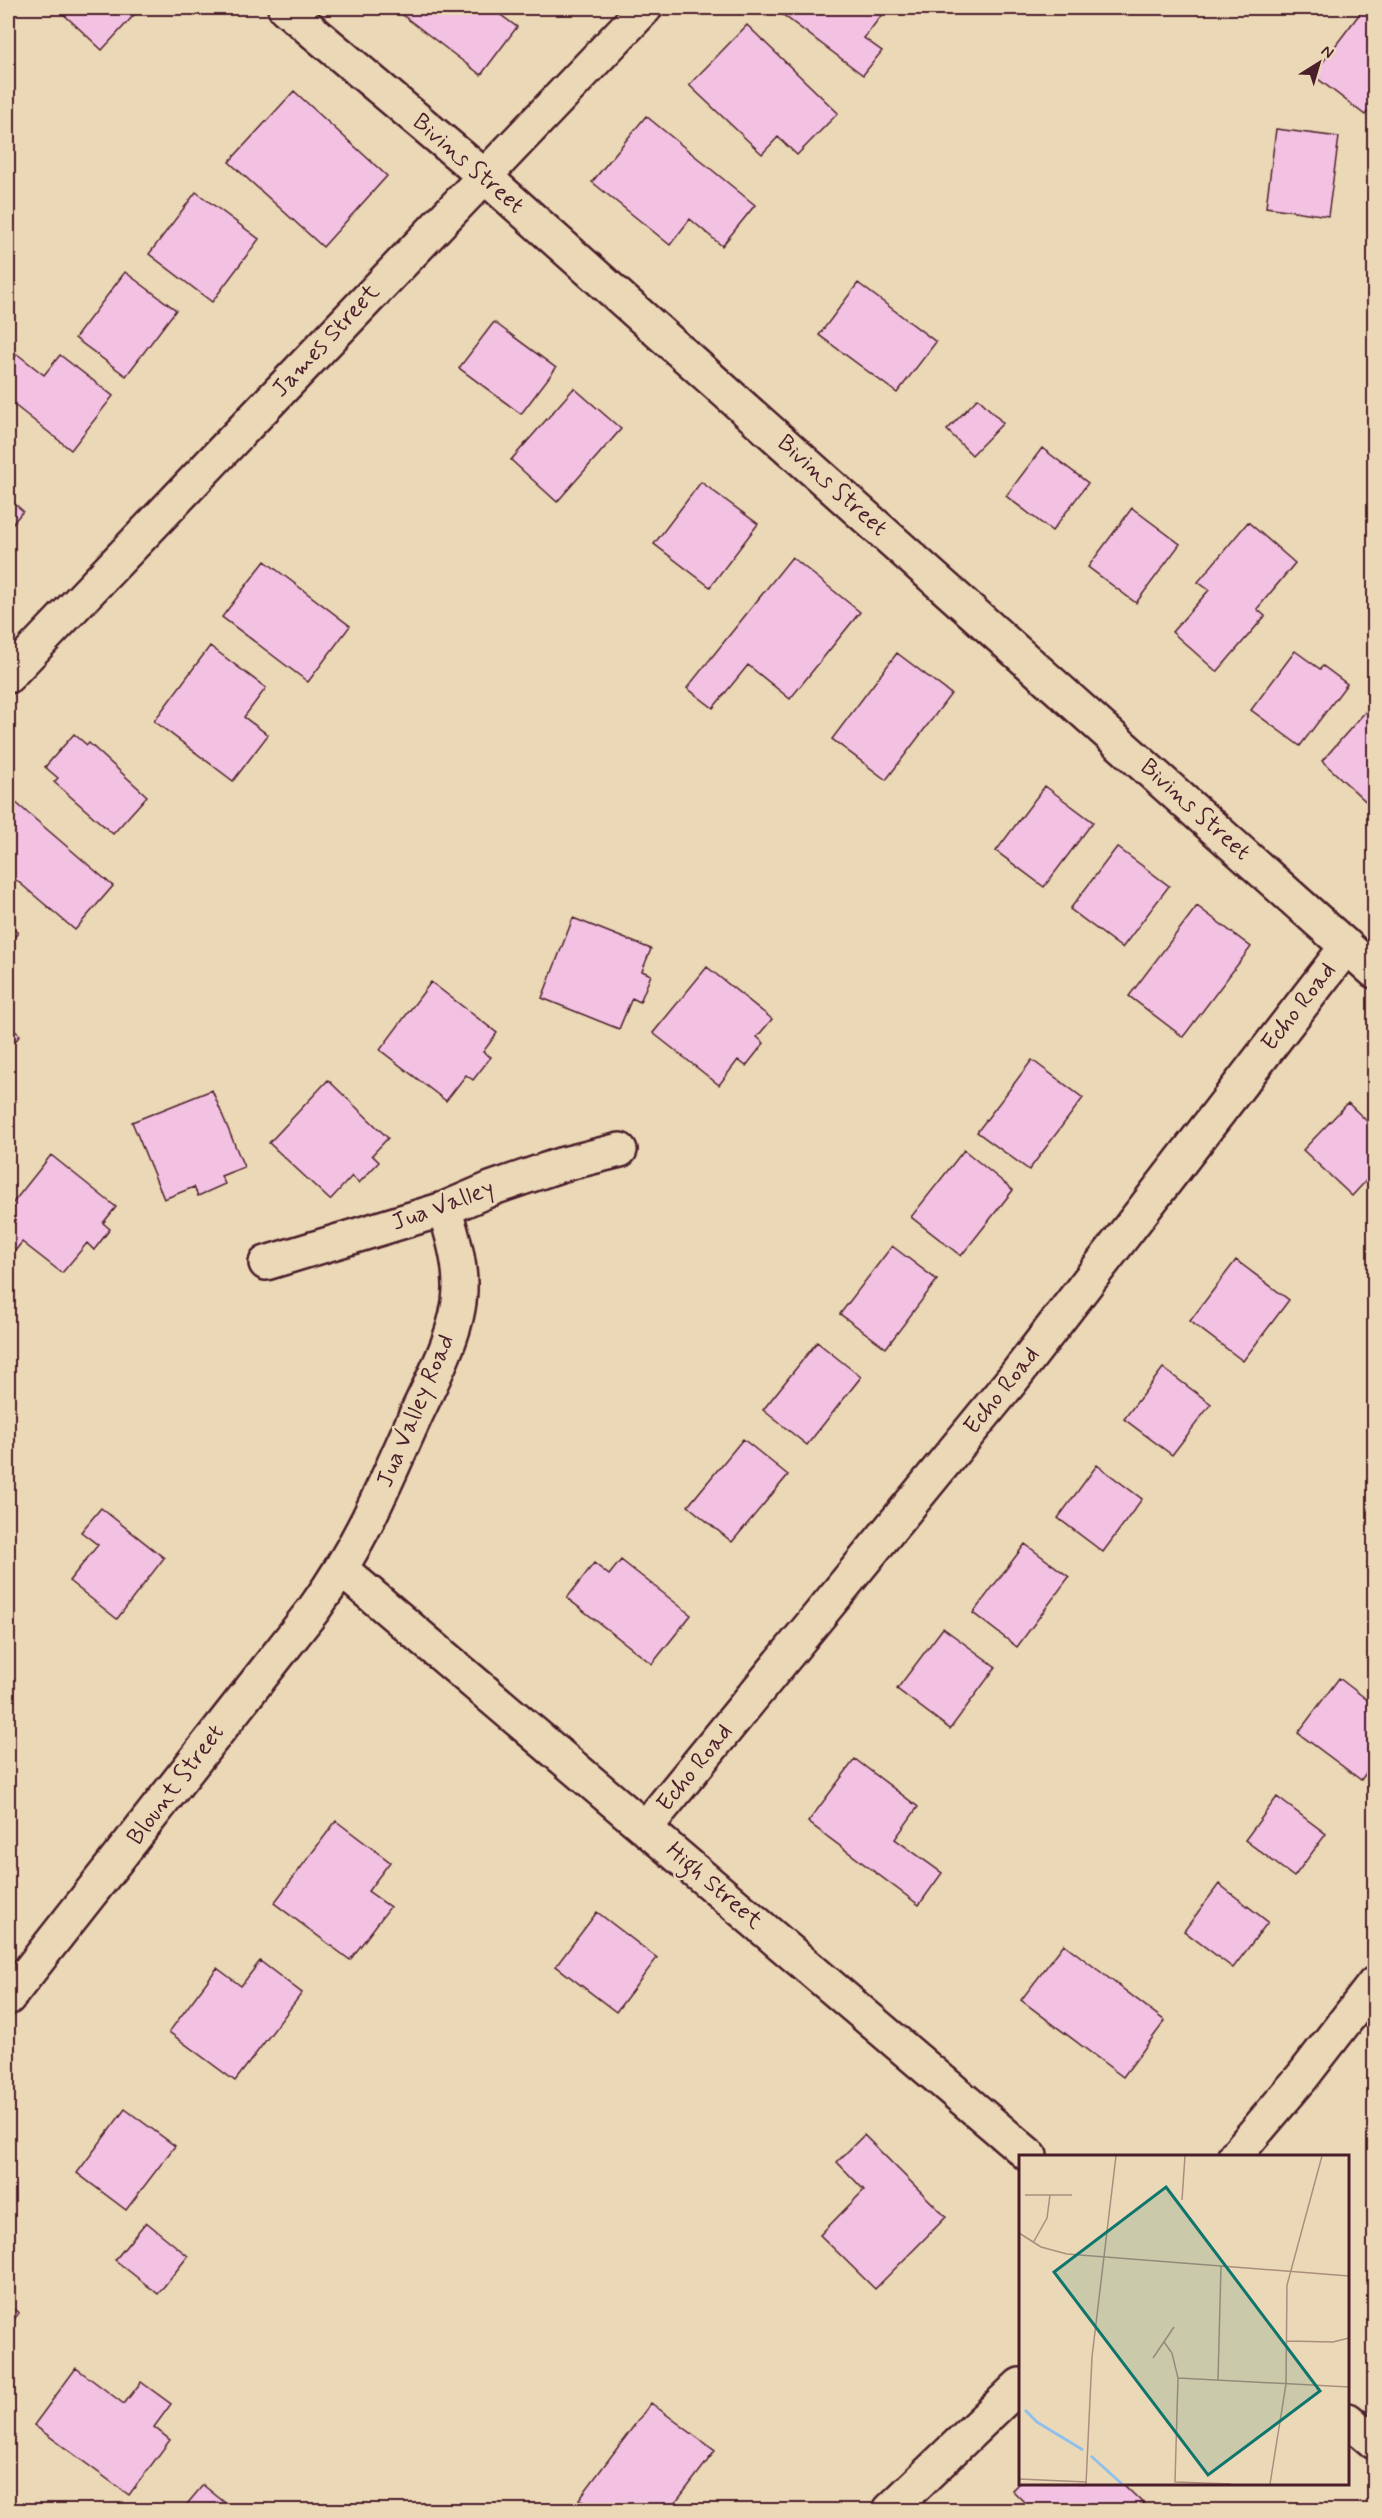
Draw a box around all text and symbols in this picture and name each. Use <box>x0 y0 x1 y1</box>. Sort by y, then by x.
north arrow <box>1289 33 1349 93</box>
text: N <box>1317 41 1338 64</box>
street label: Bivins Street <box>406 107 530 221</box>
street label: James Street <box>265 278 387 404</box>
street label: Bivins Street <box>770 428 894 544</box>
street label: Bivins Street <box>1133 752 1257 868</box>
street label: Echo Road <box>1255 956 1343 1058</box>
street label: Jua Valley <box>388 1173 498 1239</box>
street label: Jua Valley Road <box>370 1330 462 1492</box>
street label: Echo Road <box>957 1341 1047 1441</box>
street label: Blount Street <box>120 1718 232 1852</box>
street label: Echo Road <box>650 1718 740 1818</box>
street label: High Street <box>657 1835 769 1939</box>
inset map <box>1019 2155 1349 2485</box>

